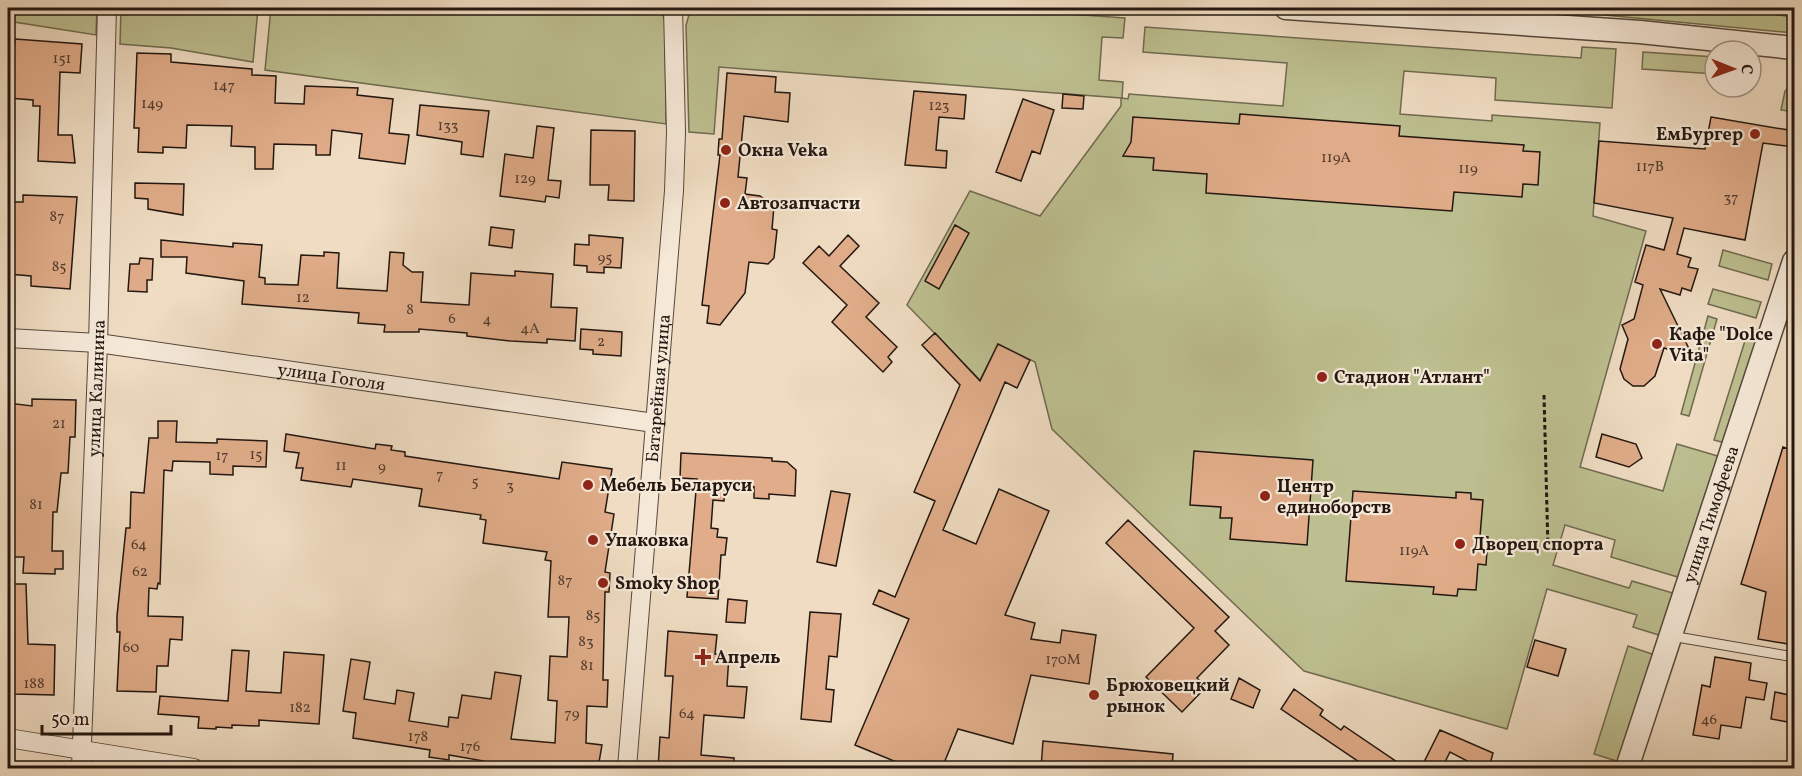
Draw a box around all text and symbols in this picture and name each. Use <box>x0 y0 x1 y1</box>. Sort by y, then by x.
north arrow <box>1703 39 1763 99</box>
house number: 151 <box>53 49 71 70</box>
text: С <box>1735 64 1757 75</box>
house number: 147 <box>213 76 235 97</box>
house number: 149 <box>141 94 163 115</box>
house number: 123 <box>928 96 950 117</box>
house number: 133 <box>437 116 459 137</box>
place label: ЕмБургер <box>1656 123 1743 148</box>
marker: ЕмБургер <box>1748 127 1762 141</box>
place label: Окна Veka <box>738 139 828 164</box>
marker: Окна Veka <box>719 143 733 157</box>
house number: 119А <box>1321 148 1351 169</box>
house number: 117В <box>1636 157 1664 178</box>
house number: 119 <box>1458 159 1478 180</box>
house number: 129 <box>514 169 536 190</box>
house number: 37 <box>1724 188 1738 209</box>
place label: Автозапчасти <box>737 192 860 217</box>
marker: Автозапчасти <box>718 196 732 210</box>
house number: 87 <box>50 207 64 228</box>
house number: 95 <box>598 248 612 269</box>
house number: 85 <box>52 257 66 278</box>
house number: 12 <box>296 288 310 309</box>
house number: 8 <box>406 300 414 321</box>
house number: 6 <box>448 309 456 330</box>
house number: 4 <box>483 310 492 331</box>
street label: Батарейная улица <box>641 313 678 464</box>
street label: улица Калинина <box>82 319 113 458</box>
house number: 4А <box>520 319 540 340</box>
place label: Кафе "Dolce Vita" <box>1669 323 1773 369</box>
house number: 2 <box>597 332 605 353</box>
marker: Кафе "Dolce Vita" <box>1650 337 1664 351</box>
street label: улица Гоголя <box>276 358 387 398</box>
place label: Стадион "Атлант" <box>1334 366 1490 391</box>
marker: Стадион "Атлант" <box>1315 370 1329 384</box>
house number: 21 <box>52 414 66 435</box>
street label: улица Тимофеева <box>1678 443 1746 587</box>
house number: 15 <box>249 445 263 466</box>
house number: 17 <box>215 446 229 467</box>
house number: 11 <box>335 456 347 477</box>
house number: 9 <box>378 457 386 478</box>
house number: 7 <box>436 465 444 486</box>
house number: 5 <box>471 472 479 493</box>
place label: Мебель Беларуси <box>600 474 752 499</box>
place label: Центр единоборств <box>1277 475 1391 521</box>
house number: 3 <box>506 476 514 497</box>
marker: Мебель Беларуси <box>581 478 595 492</box>
marker: Центр единоборств <box>1258 489 1272 503</box>
house number: 81 <box>29 495 43 516</box>
place label: Упаковка <box>605 529 689 554</box>
marker: Упаковка <box>586 533 600 547</box>
place label: Дворец спорта <box>1472 533 1604 558</box>
house number: 64 <box>131 535 147 556</box>
marker: Дворец спорта <box>1453 537 1467 551</box>
house number: 119А <box>1399 541 1429 562</box>
house number: 62 <box>132 562 148 583</box>
house number: 87 <box>558 571 572 592</box>
place label: Smoky Shop <box>615 572 719 597</box>
marker: Smoky Shop <box>596 576 610 590</box>
house number: 85 <box>586 606 600 627</box>
house number: 83 <box>578 632 594 653</box>
house number: 60 <box>123 638 139 659</box>
place label: Апрель <box>715 646 781 671</box>
marker: Апрель <box>696 650 710 664</box>
house number: 170М <box>1045 650 1081 671</box>
house number: 81 <box>580 656 594 677</box>
house number: 188 <box>23 674 45 695</box>
place label: Брюховецкий рынок <box>1106 674 1230 720</box>
marker: Брюховецкий рынок <box>1087 688 1101 702</box>
scale bar <box>42 698 171 736</box>
house number: 182 <box>289 698 311 719</box>
house number: 79 <box>565 704 580 725</box>
house number: 64 <box>679 704 695 725</box>
text: 50 m <box>51 708 90 733</box>
house number: 46 <box>1701 710 1717 731</box>
house number: 178 <box>408 727 428 748</box>
house number: 176 <box>460 737 480 758</box>

